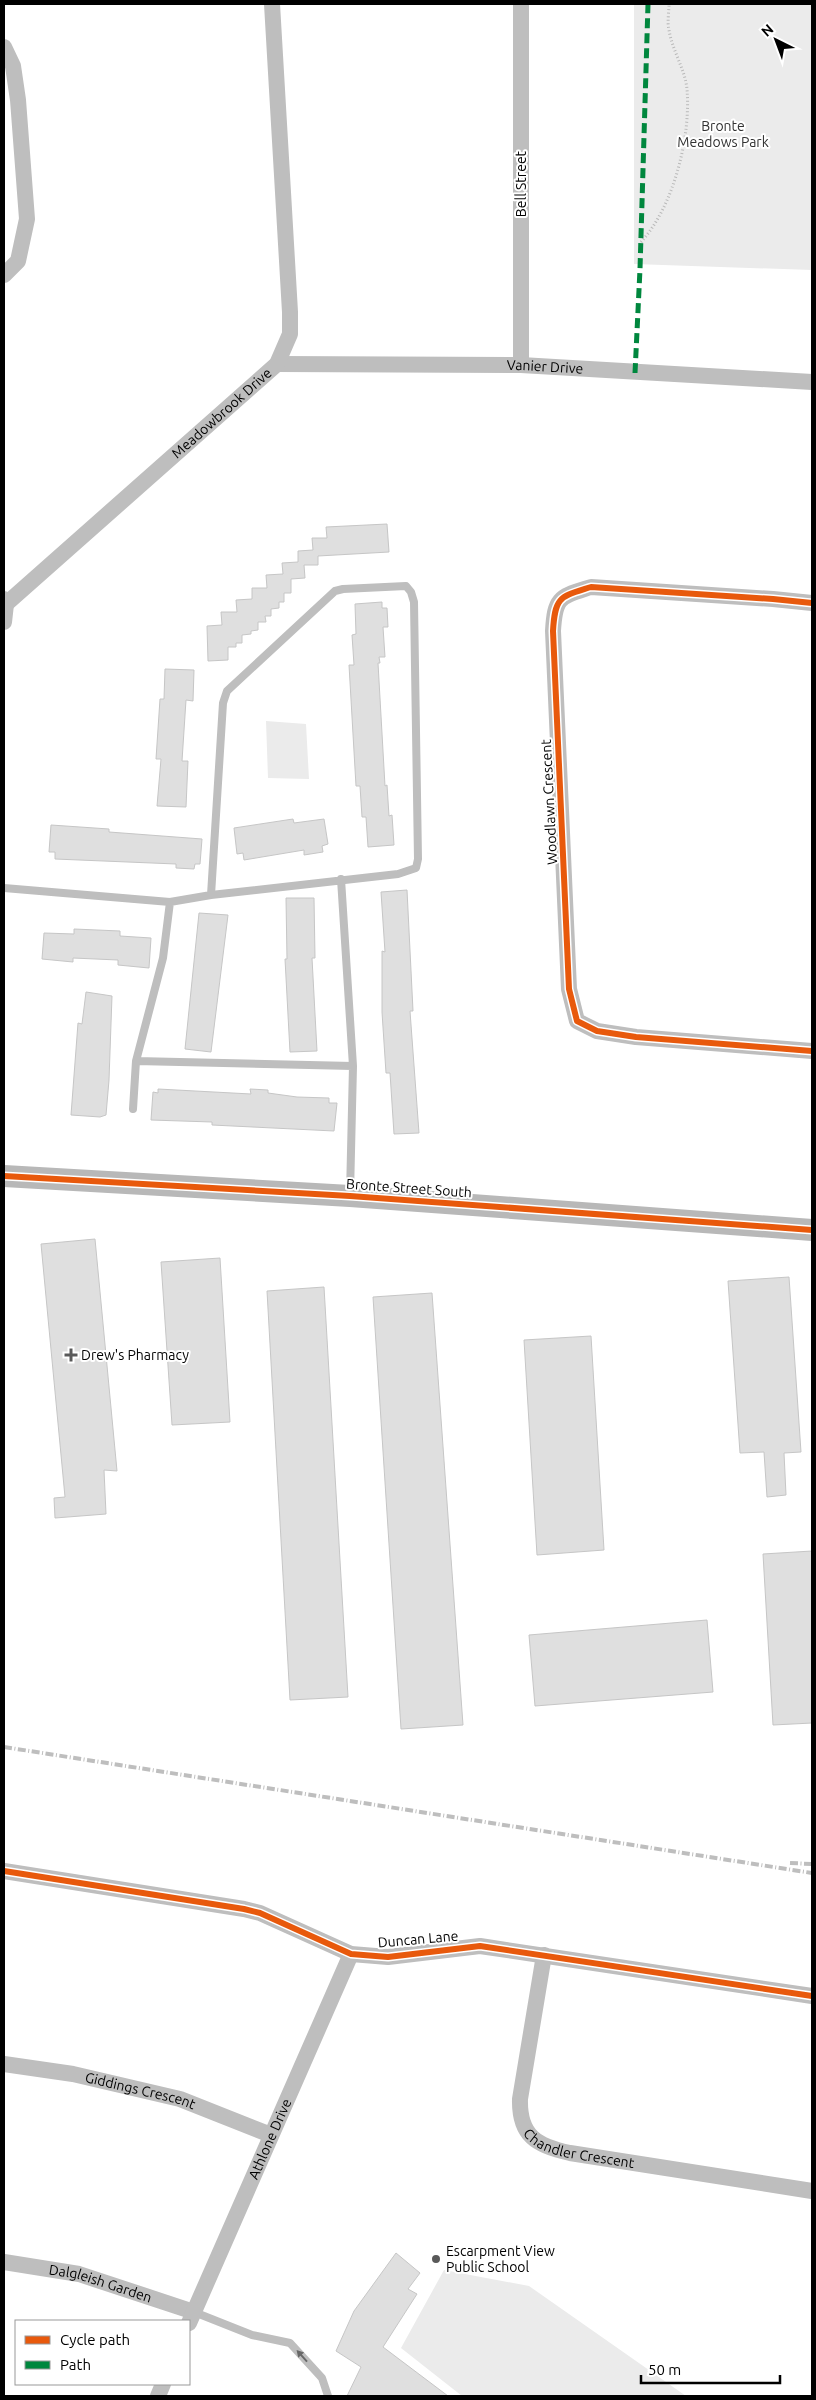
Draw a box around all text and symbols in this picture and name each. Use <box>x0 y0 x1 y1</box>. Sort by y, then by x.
north arrow <box>751 15 801 65</box>
text: N <box>758 21 777 40</box>
park label: Bronte Meadows Park <box>677 118 769 150</box>
street label: Bell Street <box>513 150 529 217</box>
street label: Vanier Drive <box>507 357 584 377</box>
street label: Meadowbrook Drive <box>168 365 275 461</box>
street label: Woodlawn Crescent <box>538 738 560 865</box>
street label: Bronte Street South <box>346 1176 472 1200</box>
place label: Drew's Pharmacy <box>81 1347 189 1363</box>
marker: Drew's Pharmacy <box>65 1349 77 1361</box>
street label: Duncan Lane <box>377 1928 459 1950</box>
street label: Giddings Crescent <box>83 2069 198 2113</box>
street label: Athlone Drive <box>245 2096 295 2182</box>
street label: Chandler Crescent <box>520 2125 636 2171</box>
place label: Escarpment View Public School <box>446 2243 555 2275</box>
marker: Escarpment View Public School <box>430 2253 442 2265</box>
street label: Dalgleish Garden <box>48 2261 154 2306</box>
legend <box>15 2320 190 2385</box>
text: Cycle path <box>60 2331 130 2348</box>
one-way arrow <box>296 2350 308 2362</box>
scale bar <box>641 2352 780 2384</box>
text: Path <box>60 2356 91 2373</box>
text: 50 m <box>648 2361 681 2378</box>

